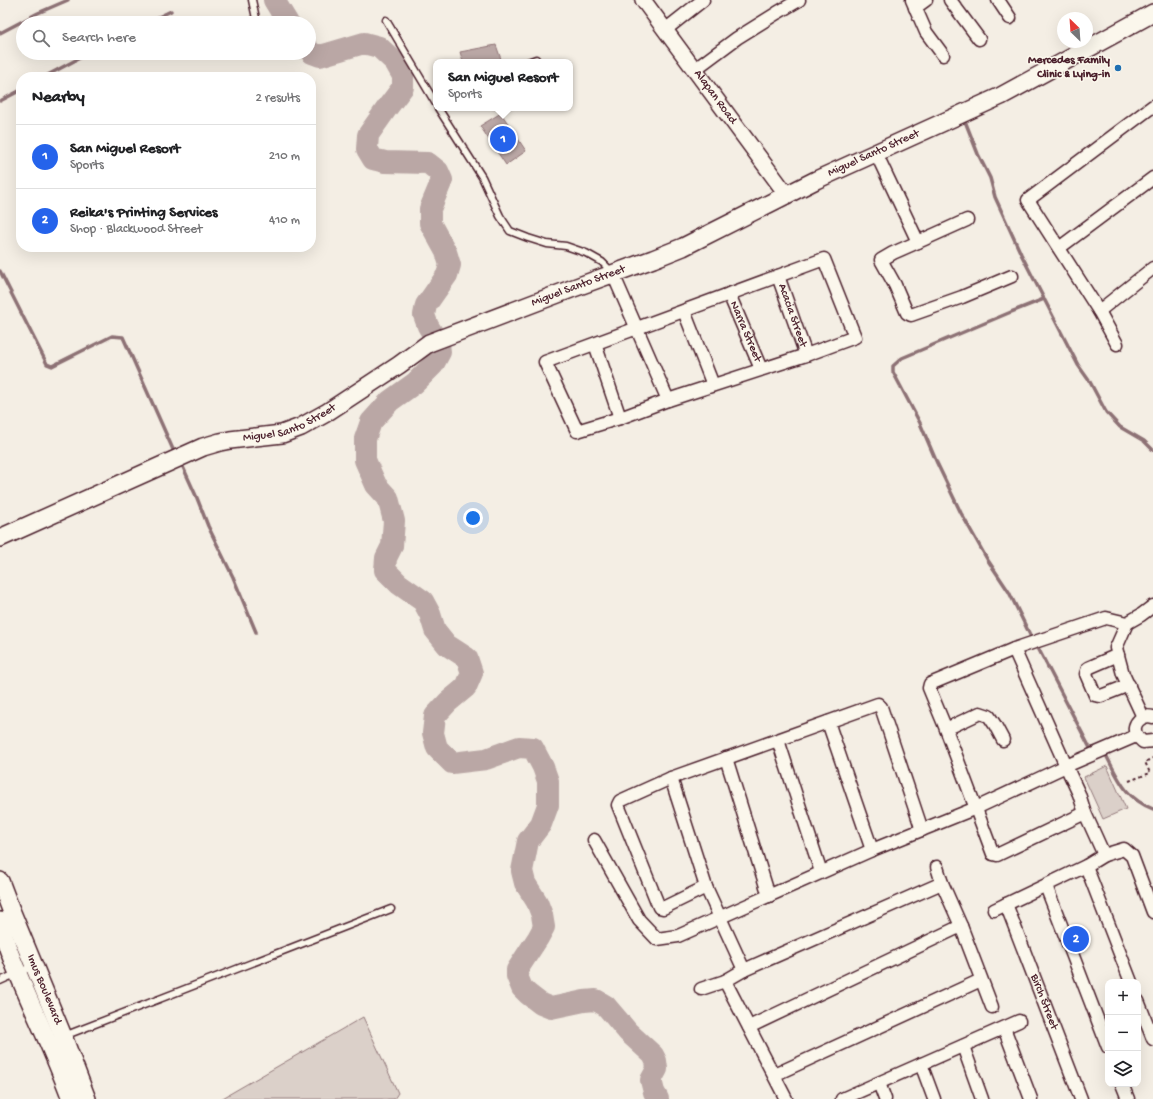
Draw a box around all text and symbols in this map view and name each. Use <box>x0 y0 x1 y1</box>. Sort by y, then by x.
north arrow <box>1057 12 1093 48</box>
search box <box>16 16 316 60</box>
icon: search <box>30 27 52 49</box>
text: Search here <box>62 29 136 47</box>
place label: Mercedes Family Clinic & Lying-in <box>1028 54 1110 82</box>
popup <box>433 59 573 111</box>
marker: Mercedes Family Clinic & Lying-in <box>1113 63 1123 73</box>
street label: Alapan Road <box>690 68 740 128</box>
text: San Miguel Resort <box>448 69 558 87</box>
text: Sports <box>448 87 482 102</box>
text: Nearby <box>32 88 85 108</box>
text: 2 results <box>255 91 300 106</box>
pin: 1 <box>490 124 516 154</box>
street label: Miguel Santo Street <box>826 127 923 181</box>
text: San Miguel Resort <box>70 140 180 158</box>
text: 1 <box>42 149 48 164</box>
text: 210 m <box>269 149 300 164</box>
text: Sports <box>70 158 104 173</box>
text: Reika's Printing Services <box>70 204 218 222</box>
text: 2 <box>42 213 48 228</box>
text: 410 m <box>269 213 300 228</box>
text: Shop · Blackwood Street <box>70 222 202 237</box>
street label: Miguel Santo Street <box>530 262 628 310</box>
street label: Acacia Street <box>774 282 810 350</box>
street label: Narra Street <box>726 299 765 365</box>
street label: Miguel Santo Street <box>242 401 340 445</box>
your location <box>463 508 483 528</box>
pin: 2 <box>1063 924 1089 954</box>
street label: Imus Boulevard <box>23 952 65 1027</box>
street label: Birch Street <box>1026 971 1061 1033</box>
map controls <box>1105 979 1141 1087</box>
button: + <box>1105 979 1141 1015</box>
button: − <box>1105 1015 1141 1051</box>
button: layers <box>1105 1051 1141 1087</box>

